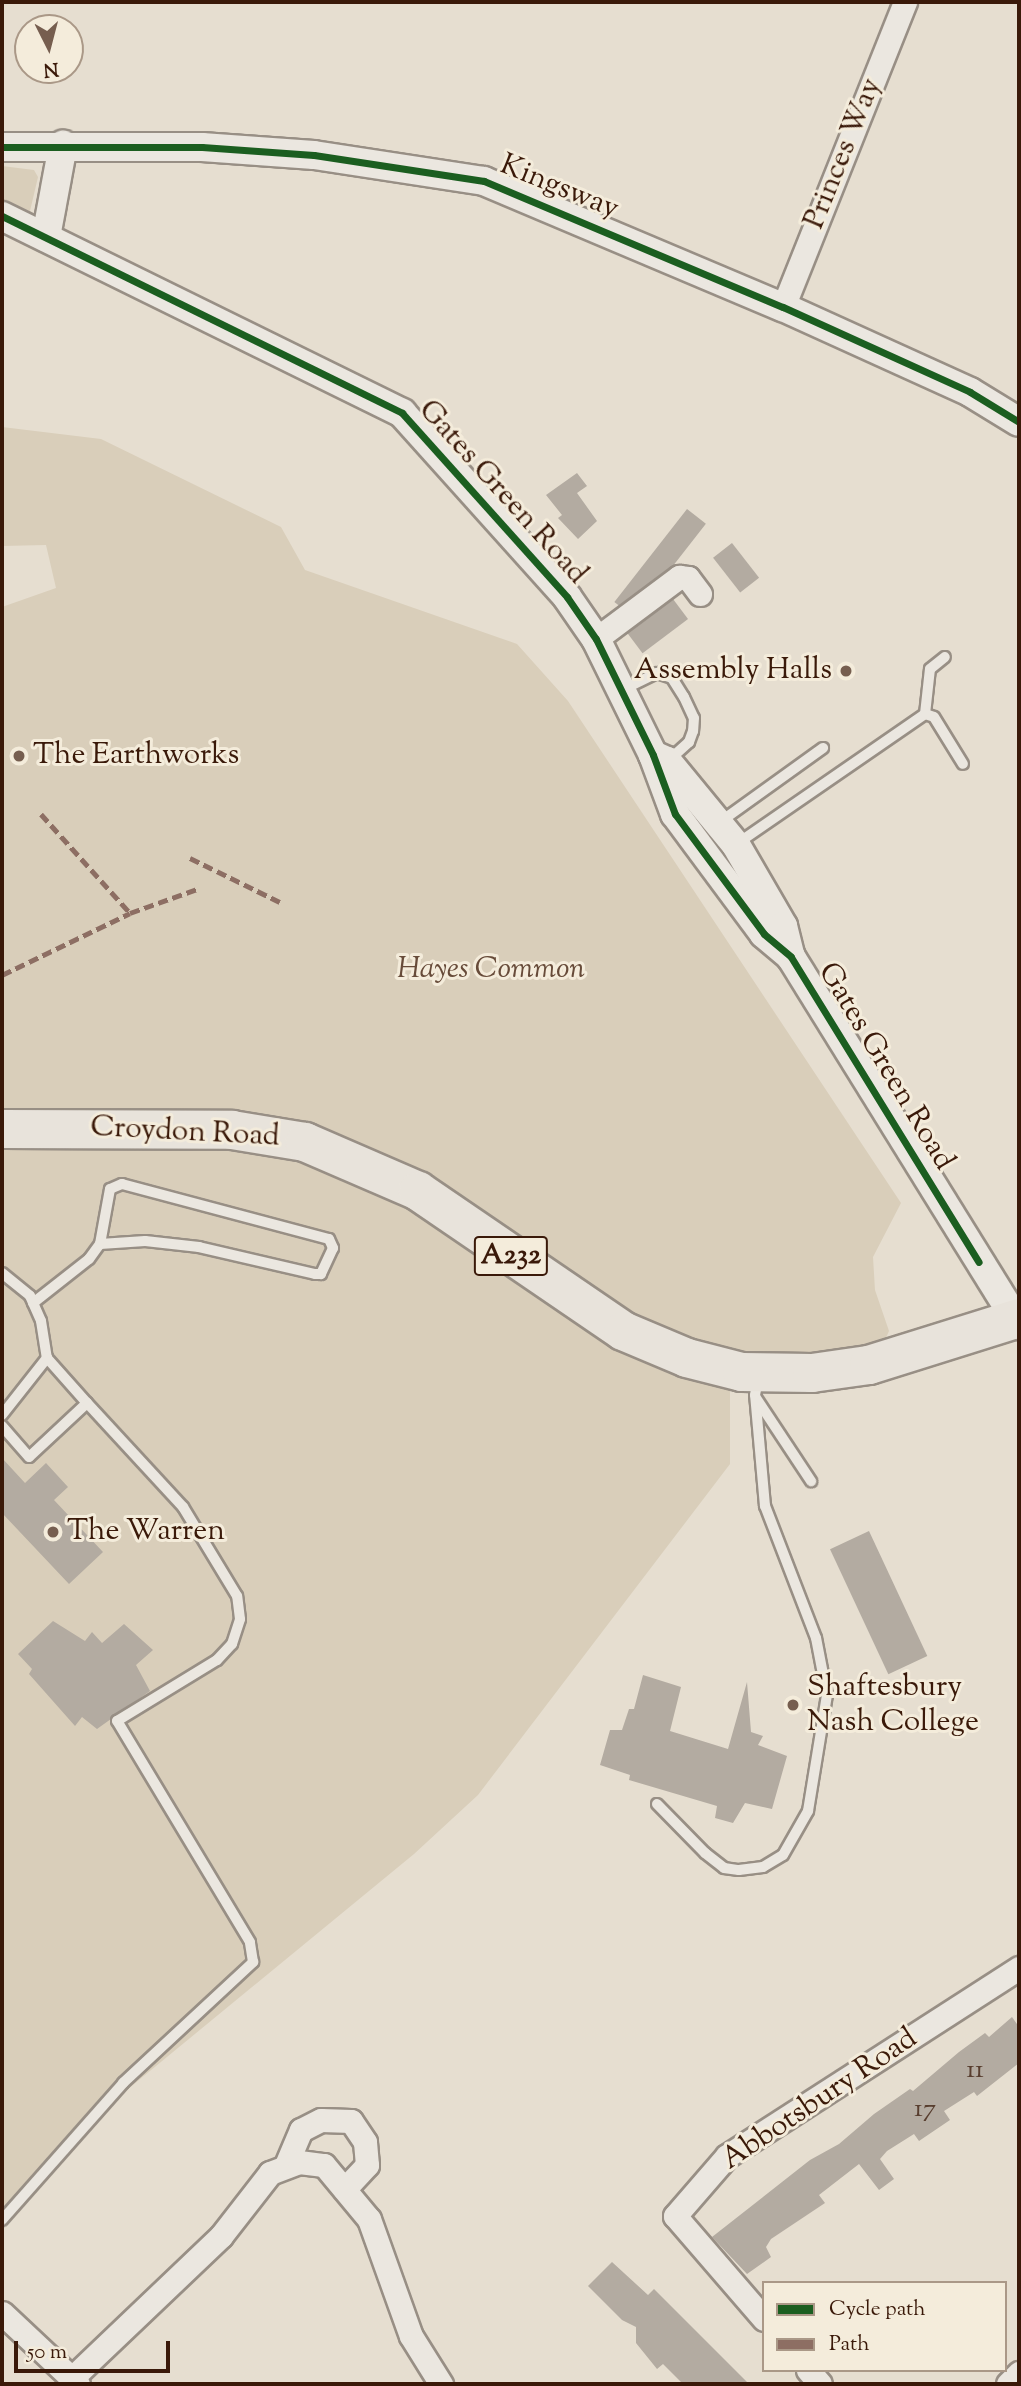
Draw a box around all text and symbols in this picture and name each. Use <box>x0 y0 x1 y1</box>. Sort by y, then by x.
north arrow <box>14 14 84 84</box>
text: N <box>42 54 60 83</box>
street label: Princes Way <box>797 73 891 235</box>
street label: Kingsway <box>494 148 624 228</box>
street label: Gates Green Road <box>410 393 594 593</box>
place label: Assembly Halls <box>634 653 832 689</box>
marker: Assembly Halls <box>838 663 854 679</box>
place label: The Earthworks <box>33 738 239 774</box>
marker: The Earthworks <box>11 748 27 764</box>
park label: Hayes Common <box>397 952 585 988</box>
street label: Gates Green Road <box>809 957 961 1177</box>
street label: Croydon Road <box>89 1110 281 1156</box>
road number: A232 <box>472 1232 550 1280</box>
place label: The Warren <box>67 1514 225 1550</box>
marker: The Warren <box>45 1524 61 1540</box>
place label: Shaftesbury Nash College <box>807 1670 979 1740</box>
marker: Shaftesbury Nash College <box>785 1697 801 1713</box>
street label: Abbotsbury Road <box>715 2021 925 2179</box>
house number: 11 <box>966 2055 984 2087</box>
house number: 17 <box>914 2094 936 2126</box>
legend <box>762 2281 1007 2372</box>
text: Cycle path <box>829 2295 926 2325</box>
scale bar <box>18 2326 173 2370</box>
text: Path <box>829 2330 870 2360</box>
text: 50 m <box>27 2338 67 2368</box>

